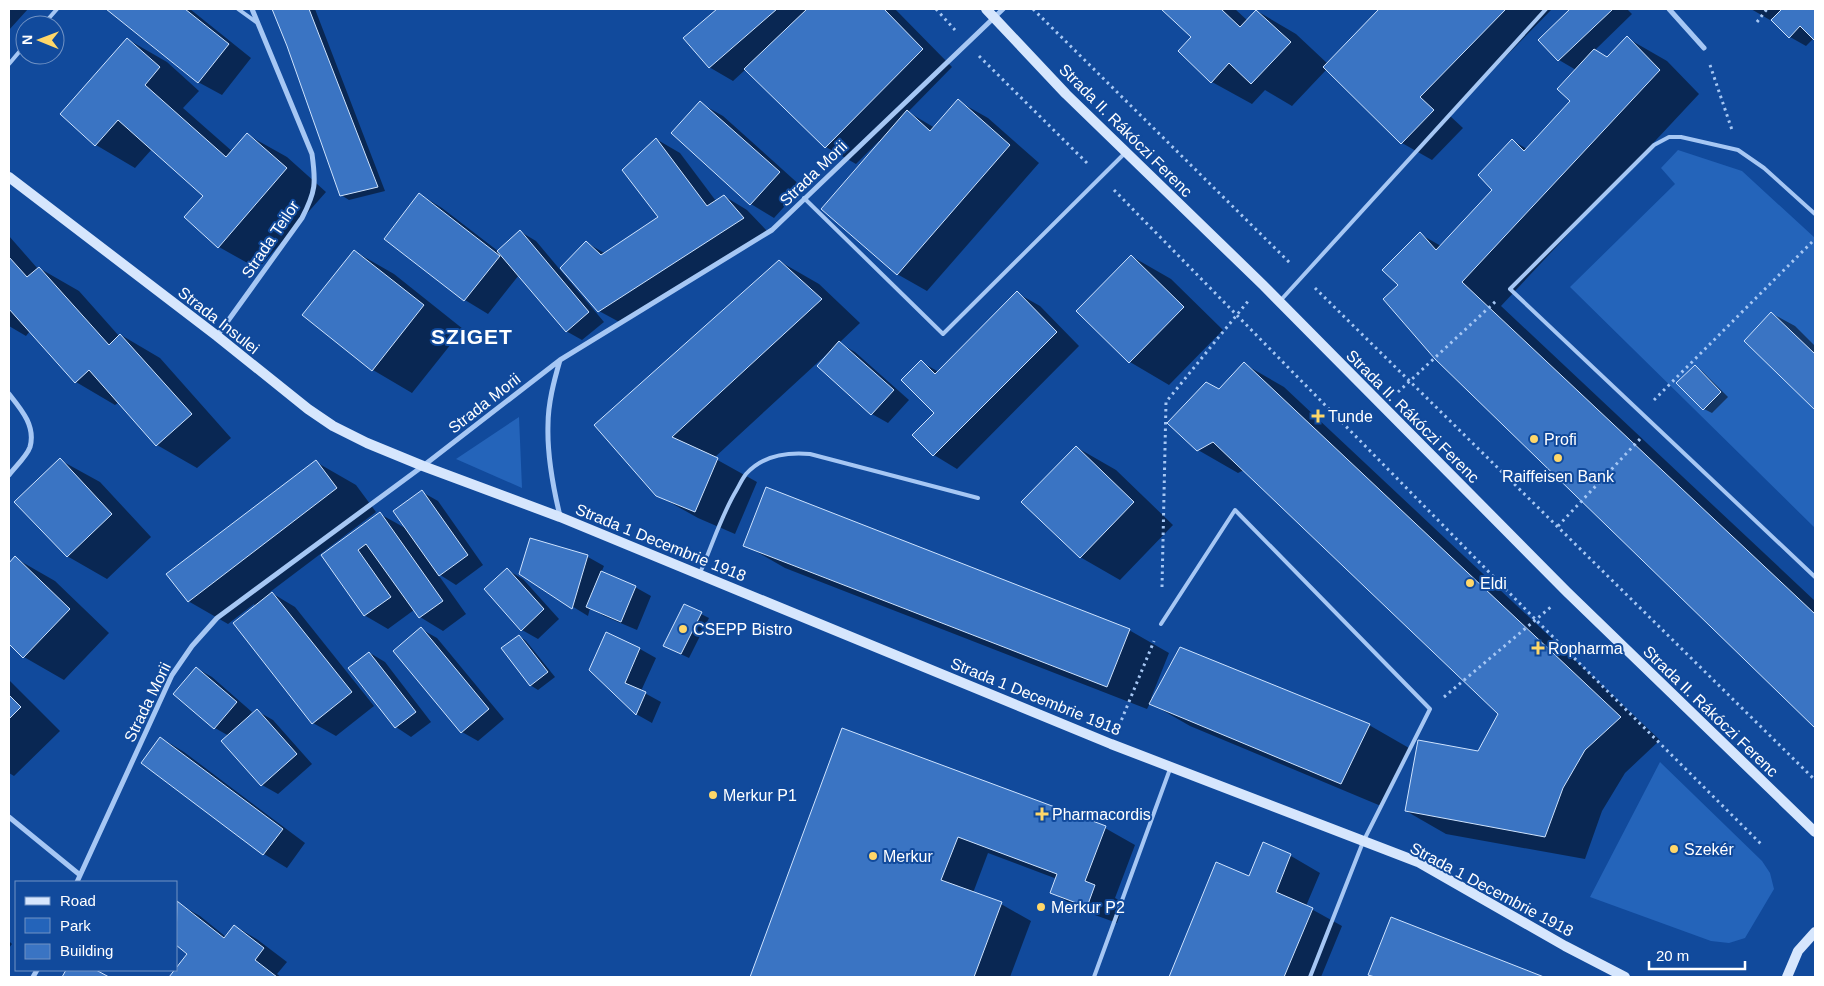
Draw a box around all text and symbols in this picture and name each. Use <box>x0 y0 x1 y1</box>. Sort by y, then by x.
north arrow <box>15 15 65 65</box>
text: N <box>19 35 35 45</box>
street label: Strada II. Rákóczi Ferenc <box>1056 61 1195 200</box>
street label: Strada Morii <box>776 137 850 209</box>
street label: Strada Teilor <box>238 197 303 281</box>
street label: Strada Insulei <box>175 284 262 357</box>
district label: SZIGET <box>431 325 513 348</box>
street label: Strada II. Rákóczi Ferenc <box>1343 347 1482 486</box>
street label: Strada Morii <box>445 370 524 437</box>
place label: Tunde <box>1328 408 1373 425</box>
marker: Tunde <box>1312 410 1324 422</box>
place label: Profi <box>1544 431 1577 448</box>
marker: Profi <box>1528 433 1540 445</box>
marker: Raiffeisen Bank <box>1552 452 1564 464</box>
place label: Raiffeisen Bank <box>1502 468 1615 485</box>
street label: Strada 1 Decembrie 1918 <box>573 500 749 585</box>
place label: Eldi <box>1480 575 1507 592</box>
marker: Eldi <box>1464 577 1476 589</box>
place label: CSEPP Bistro <box>693 621 792 638</box>
marker: CSEPP Bistro <box>677 623 689 635</box>
place label: Ropharma <box>1548 640 1623 657</box>
marker: Ropharma <box>1532 642 1544 654</box>
street label: Strada II. Rákóczi Ferenc <box>1640 643 1781 780</box>
street label: Strada 1 Decembrie 1918 <box>948 654 1124 739</box>
street label: Strada Morii <box>121 660 174 745</box>
place label: Merkur P1 <box>723 787 797 804</box>
marker: Merkur P1 <box>707 789 719 801</box>
place label: Pharmacordis <box>1052 806 1151 823</box>
marker: Pharmacordis <box>1036 808 1048 820</box>
street label: Strada 1 Decembrie 1918 <box>1407 839 1576 940</box>
place label: Szekér <box>1684 841 1734 858</box>
marker: Szekér <box>1668 843 1680 855</box>
place label: Merkur <box>883 848 933 865</box>
marker: Merkur <box>867 850 879 862</box>
legend <box>15 881 178 971</box>
text: Road <box>60 892 96 909</box>
place label: Merkur P2 <box>1051 899 1125 916</box>
marker: Merkur P2 <box>1035 901 1047 913</box>
text: Park <box>60 917 91 934</box>
scale bar <box>1649 938 1745 970</box>
text: Building <box>60 942 113 959</box>
text: 20 m <box>1656 947 1689 964</box>

